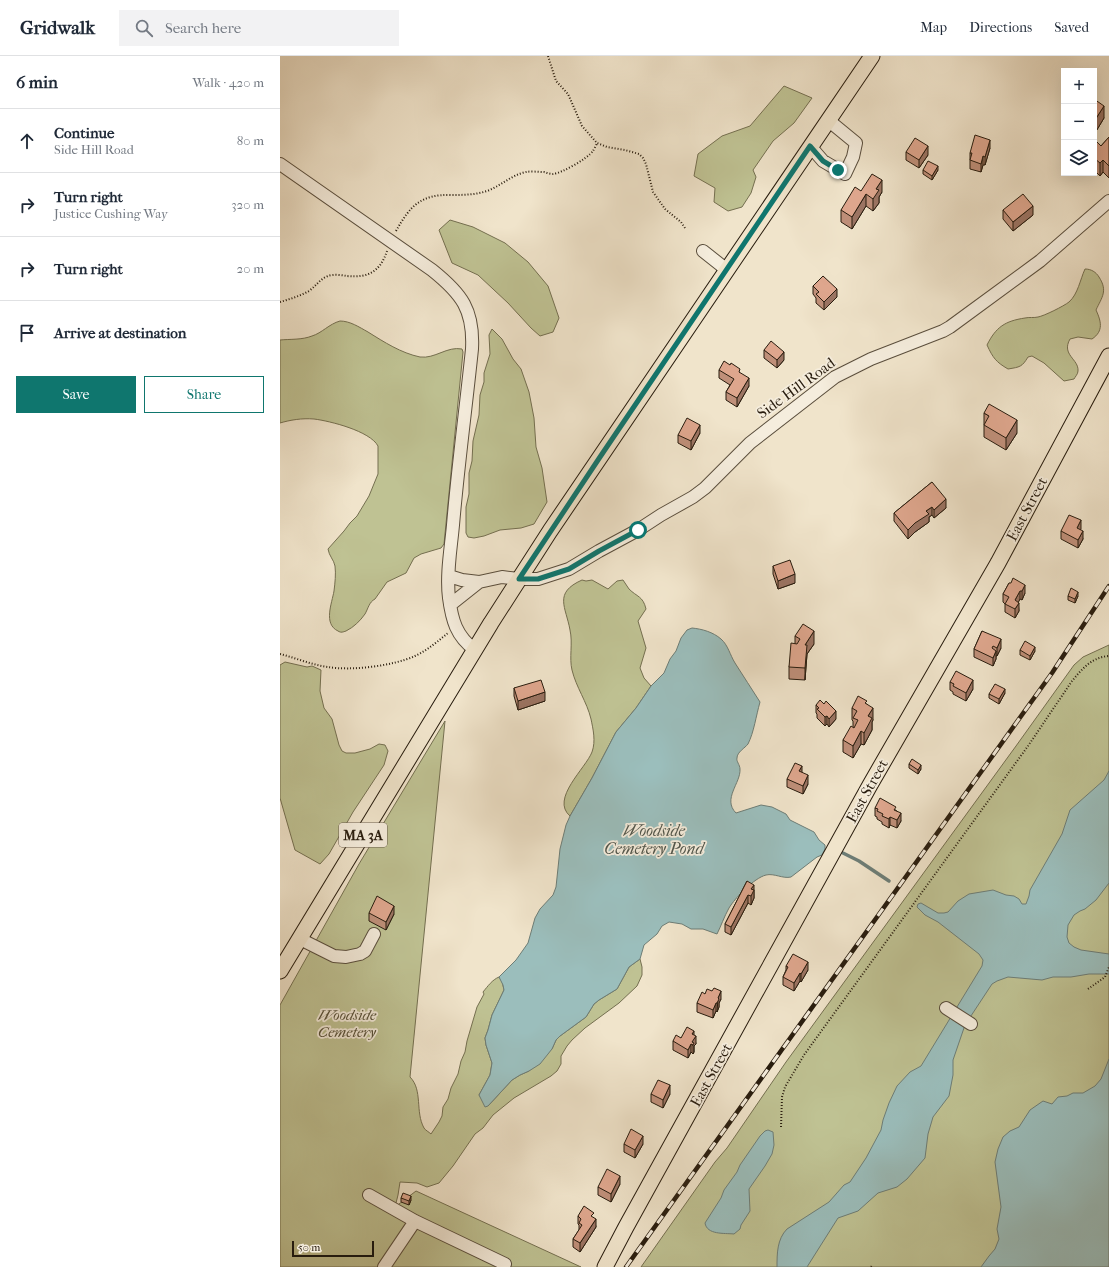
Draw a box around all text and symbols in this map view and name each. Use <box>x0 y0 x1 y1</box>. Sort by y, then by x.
search box <box>119 10 399 46</box>
text: Gridwalk <box>20 17 95 39</box>
icon: search <box>133 17 155 39</box>
text: Search here <box>165 19 241 37</box>
text: Map <box>920 19 947 36</box>
text: Directions <box>969 19 1032 36</box>
text: Saved <box>1054 19 1089 36</box>
map controls <box>1061 68 1097 176</box>
button: + <box>1061 68 1097 104</box>
text: 6 min <box>16 72 58 92</box>
text: Walk · 420 m <box>192 75 264 90</box>
button: − <box>1061 104 1097 140</box>
text: Continue <box>54 124 114 142</box>
icon: ahead <box>16 130 38 152</box>
text: 80 m <box>237 133 264 148</box>
button: layers <box>1061 140 1097 176</box>
text: Side Hill Road <box>54 142 134 157</box>
route end <box>829 161 847 179</box>
text: Turn right <box>54 188 123 206</box>
icon: right <box>16 194 38 216</box>
text: 320 m <box>231 197 264 212</box>
text: Justice Cushing Way <box>54 206 168 221</box>
icon: right <box>16 258 38 280</box>
text: Turn right <box>54 260 123 278</box>
text: 20 m <box>237 261 264 276</box>
icon: arrive <box>16 322 38 344</box>
text: Arrive at destination <box>54 324 186 342</box>
street label: Side Hill Road <box>753 353 839 422</box>
button: Save <box>16 376 136 413</box>
button: Share <box>144 376 264 413</box>
street label: East Street <box>1003 473 1052 544</box>
route start <box>629 521 647 539</box>
street label: East Street <box>842 756 892 826</box>
water label: Woodside Cemetery Pond <box>604 821 706 858</box>
road number: MA 3A <box>339 823 387 847</box>
park label: Woodside Cemetery <box>318 1006 377 1041</box>
street label: East Street <box>686 1040 736 1110</box>
scale bar <box>292 1239 374 1258</box>
text: 50 m <box>298 1241 320 1254</box>

